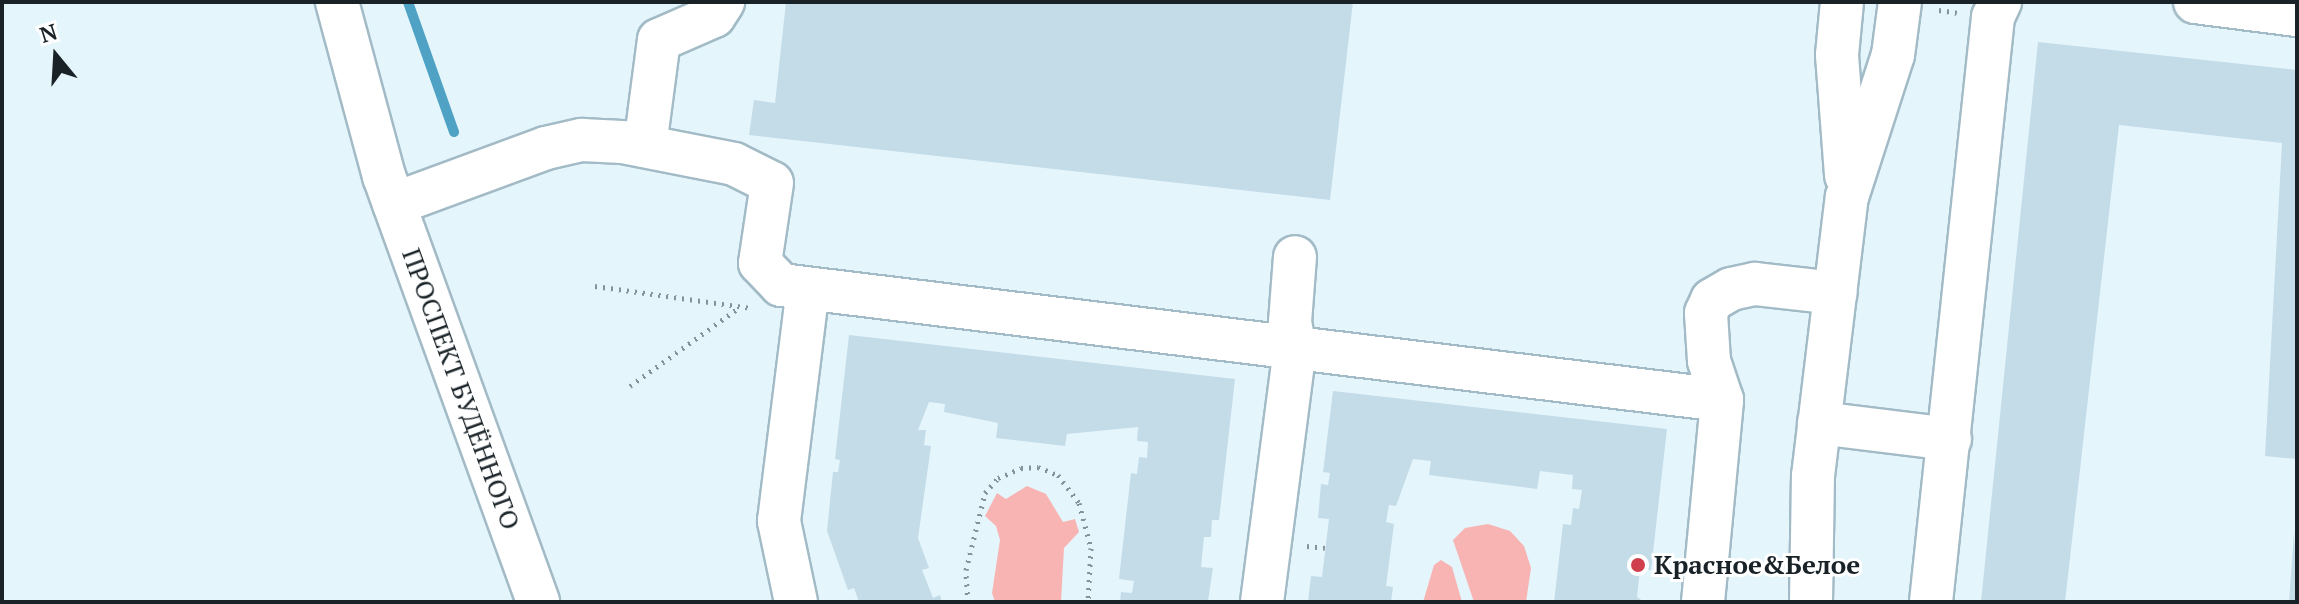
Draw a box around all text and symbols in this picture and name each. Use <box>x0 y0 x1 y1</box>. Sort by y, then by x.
north arrow <box>16 16 96 96</box>
text: N <box>36 16 61 49</box>
street label: ПРОСПЕКТ БУДЁННОГО <box>396 244 526 534</box>
place label: Красное&Белое <box>1654 549 1860 581</box>
marker: Красное&Белое <box>1629 556 1647 574</box>

